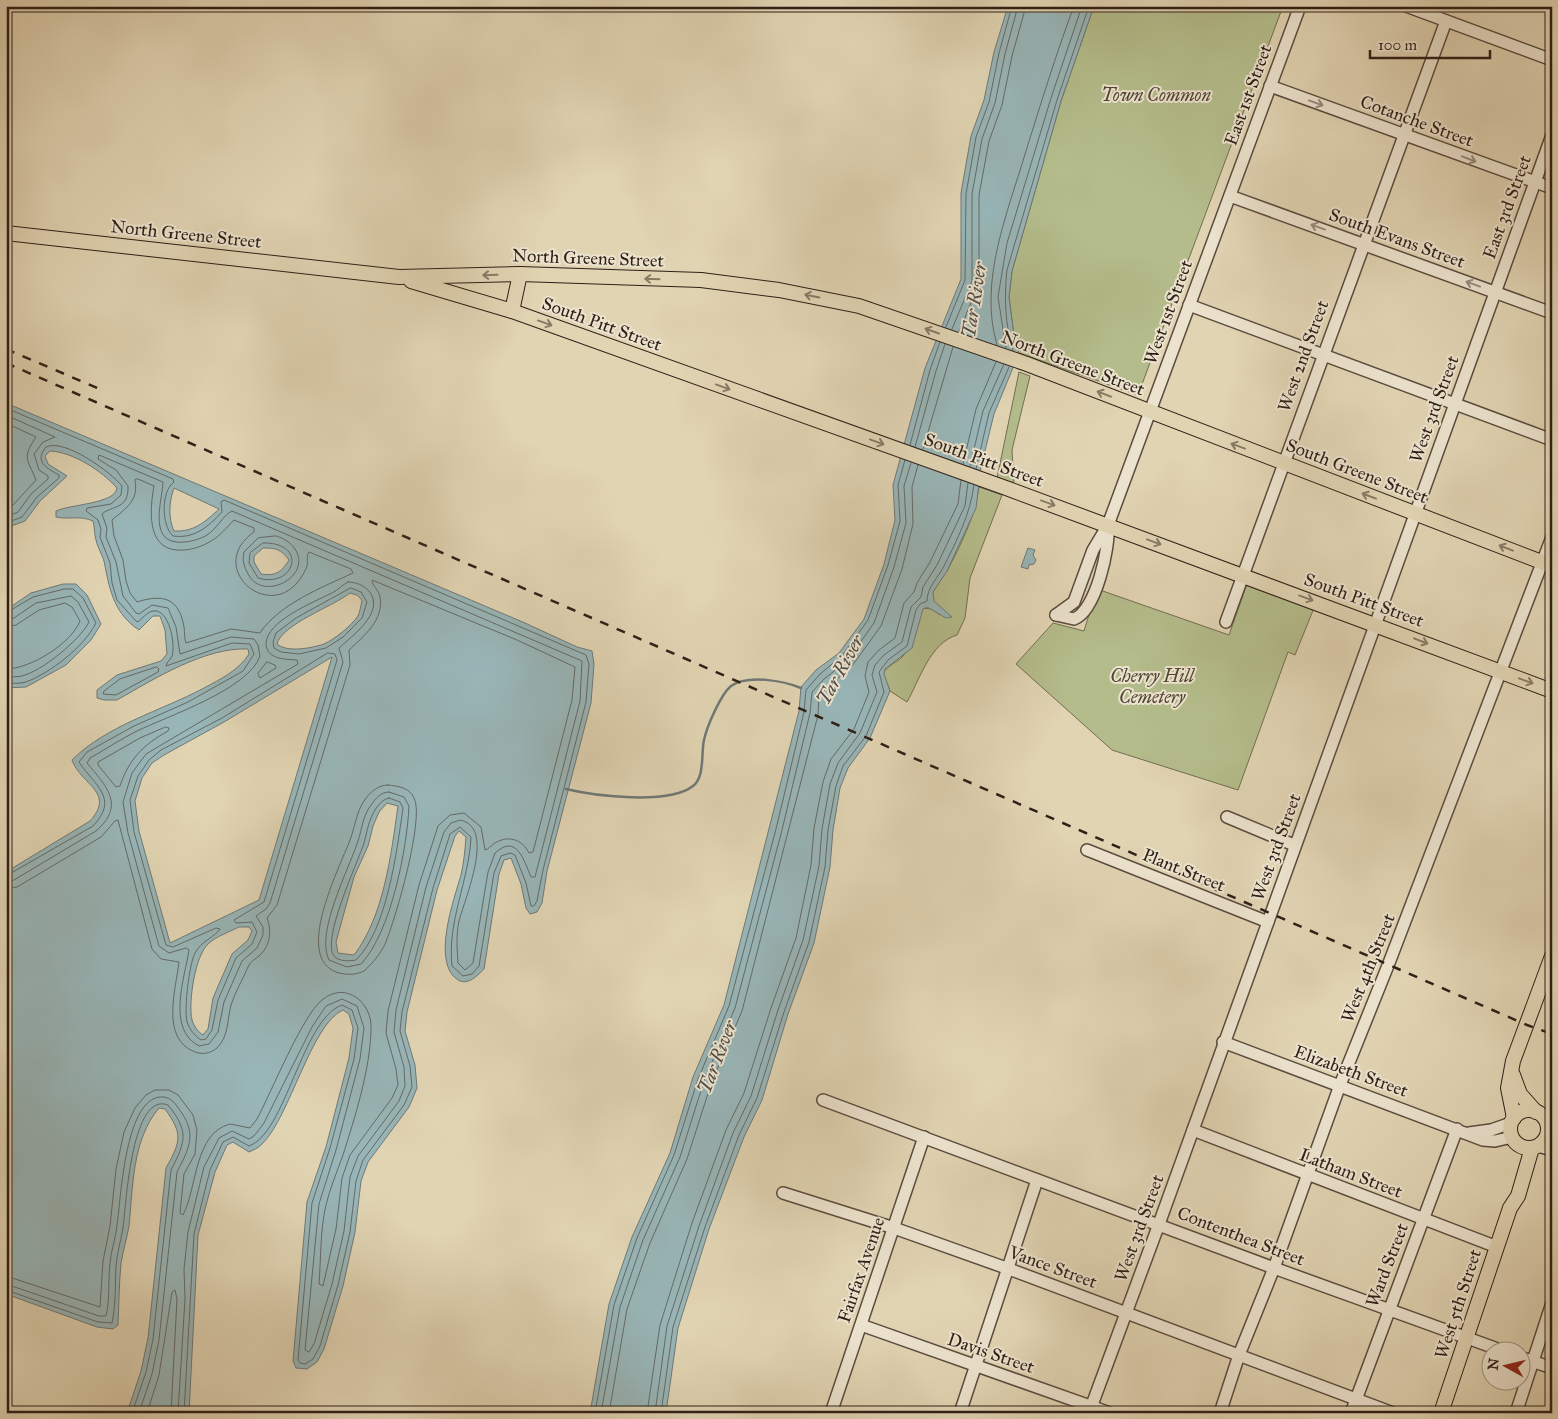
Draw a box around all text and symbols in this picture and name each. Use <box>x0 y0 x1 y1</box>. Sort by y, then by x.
scale bar <box>1370 28 1490 60</box>
text: 100 m <box>1378 36 1418 54</box>
street label: East 1st Street <box>1220 41 1277 149</box>
park label: Town Common <box>1101 84 1211 106</box>
street label: Cotanche Street <box>1357 90 1477 152</box>
one-way arrow <box>1308 99 1323 108</box>
street label: East 3rd Street <box>1478 152 1536 262</box>
one-way arrow <box>1460 155 1476 164</box>
street label: South Evans Street <box>1326 203 1469 273</box>
street label: North Greene Street <box>109 215 263 253</box>
one-way arrow <box>1310 222 1326 231</box>
street label: North Greene Street <box>512 244 665 272</box>
street label: West 1st Street <box>1139 256 1197 367</box>
water label: Tar River <box>957 259 992 340</box>
one-way arrow <box>482 270 498 279</box>
one-way arrow <box>645 274 661 283</box>
one-way arrow <box>1466 279 1481 288</box>
one-way arrow <box>804 290 820 300</box>
street label: South Pitt Street <box>539 292 666 356</box>
street label: West 2nd Street <box>1273 297 1334 415</box>
one-way arrow <box>537 319 552 328</box>
one-way arrow <box>924 326 940 335</box>
street label: North Greene Street <box>998 326 1148 401</box>
street label: West 3rd Street <box>1404 352 1464 465</box>
one-way arrow <box>715 383 731 392</box>
one-way arrow <box>1097 389 1112 398</box>
street label: South Pitt Street <box>921 428 1048 492</box>
street label: South Greene Street <box>1283 434 1432 508</box>
one-way arrow <box>868 438 884 447</box>
one-way arrow <box>1230 441 1246 450</box>
one-way arrow <box>1362 491 1378 500</box>
one-way arrow <box>1040 499 1055 508</box>
one-way arrow <box>1146 538 1161 547</box>
one-way arrow <box>1499 543 1514 552</box>
street label: South Pitt Street <box>1301 568 1428 632</box>
one-way arrow <box>1298 594 1313 603</box>
water label: Tar River <box>811 630 869 709</box>
one-way arrow <box>1413 637 1428 646</box>
park label: Cherry Hill Cemetery <box>1110 665 1196 708</box>
one-way arrow <box>1517 677 1533 686</box>
street label: West 3rd Street <box>1246 790 1306 903</box>
street label: Plant Street <box>1139 843 1229 897</box>
street label: West 4th Street <box>1336 910 1400 1026</box>
water label: Tar River <box>693 1016 742 1097</box>
street label: Elizabeth Street <box>1291 1040 1412 1102</box>
street label: Latham Street <box>1296 1143 1406 1203</box>
street label: West 3rd Street <box>1109 1171 1169 1284</box>
street label: Contenthea Street <box>1174 1202 1308 1271</box>
street label: Fairfax Avenue <box>833 1214 889 1326</box>
street label: Ward Street <box>1361 1219 1413 1310</box>
street label: Vance Street <box>1005 1241 1101 1293</box>
street label: West 5th Street <box>1430 1246 1486 1362</box>
street label: Davis Street <box>945 1328 1038 1378</box>
north arrow <box>1480 1342 1530 1392</box>
text: N <box>1484 1357 1503 1371</box>

